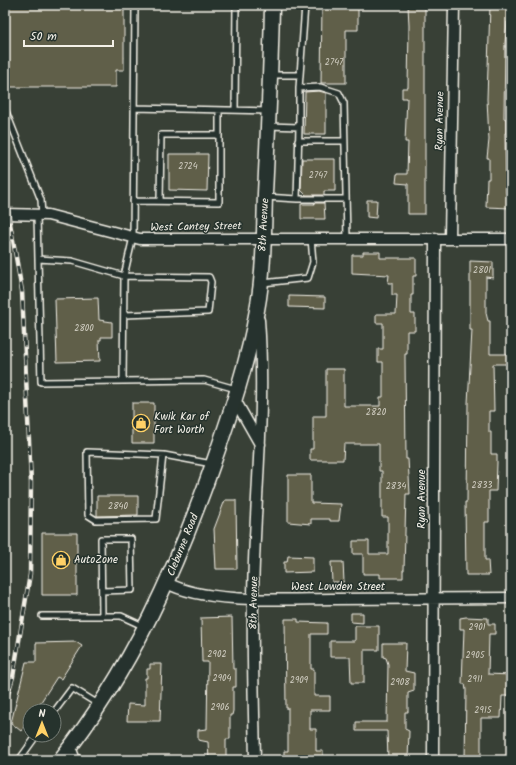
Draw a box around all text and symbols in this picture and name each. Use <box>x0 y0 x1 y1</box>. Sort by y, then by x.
scale bar <box>24 22 113 48</box>
text: 50 m <box>30 27 57 46</box>
house number: 2747 <box>325 55 344 70</box>
street label: Ryan Avenue <box>430 91 450 151</box>
house number: 2724 <box>178 159 198 174</box>
house number: 2747 <box>309 168 328 183</box>
street label: 8th Avenue <box>254 198 274 252</box>
street label: West Cantey Street <box>150 217 242 237</box>
house number: 2801 <box>473 263 491 278</box>
house number: 2800 <box>74 321 94 336</box>
house number: 2820 <box>366 405 387 420</box>
place label: Kwik Kar of Fort Worth <box>154 408 211 439</box>
shop icon: Kwik Kar of Fort Worth <box>131 413 151 433</box>
street label: Ryan Avenue <box>413 469 431 529</box>
house number: 2833 <box>472 478 492 493</box>
house number: 2834 <box>386 479 406 494</box>
house number: 2840 <box>108 499 129 514</box>
street label: Cleburne Road <box>162 510 204 579</box>
shop icon: AutoZone <box>51 550 71 570</box>
place label: AutoZone <box>74 551 118 569</box>
street label: 8th Avenue <box>245 576 263 630</box>
street label: West Lowden Street <box>291 578 386 596</box>
house number: 2901 <box>469 620 486 635</box>
house number: 2902 <box>207 647 227 662</box>
house number: 2905 <box>466 648 486 663</box>
house number: 2904 <box>212 671 232 686</box>
house number: 2911 <box>467 672 483 687</box>
house number: 2909 <box>290 673 309 688</box>
house number: 2908 <box>390 675 410 690</box>
house number: 2906 <box>210 700 230 715</box>
north arrow <box>22 703 62 743</box>
house number: 2915 <box>474 703 493 718</box>
text: N <box>39 705 46 723</box>

